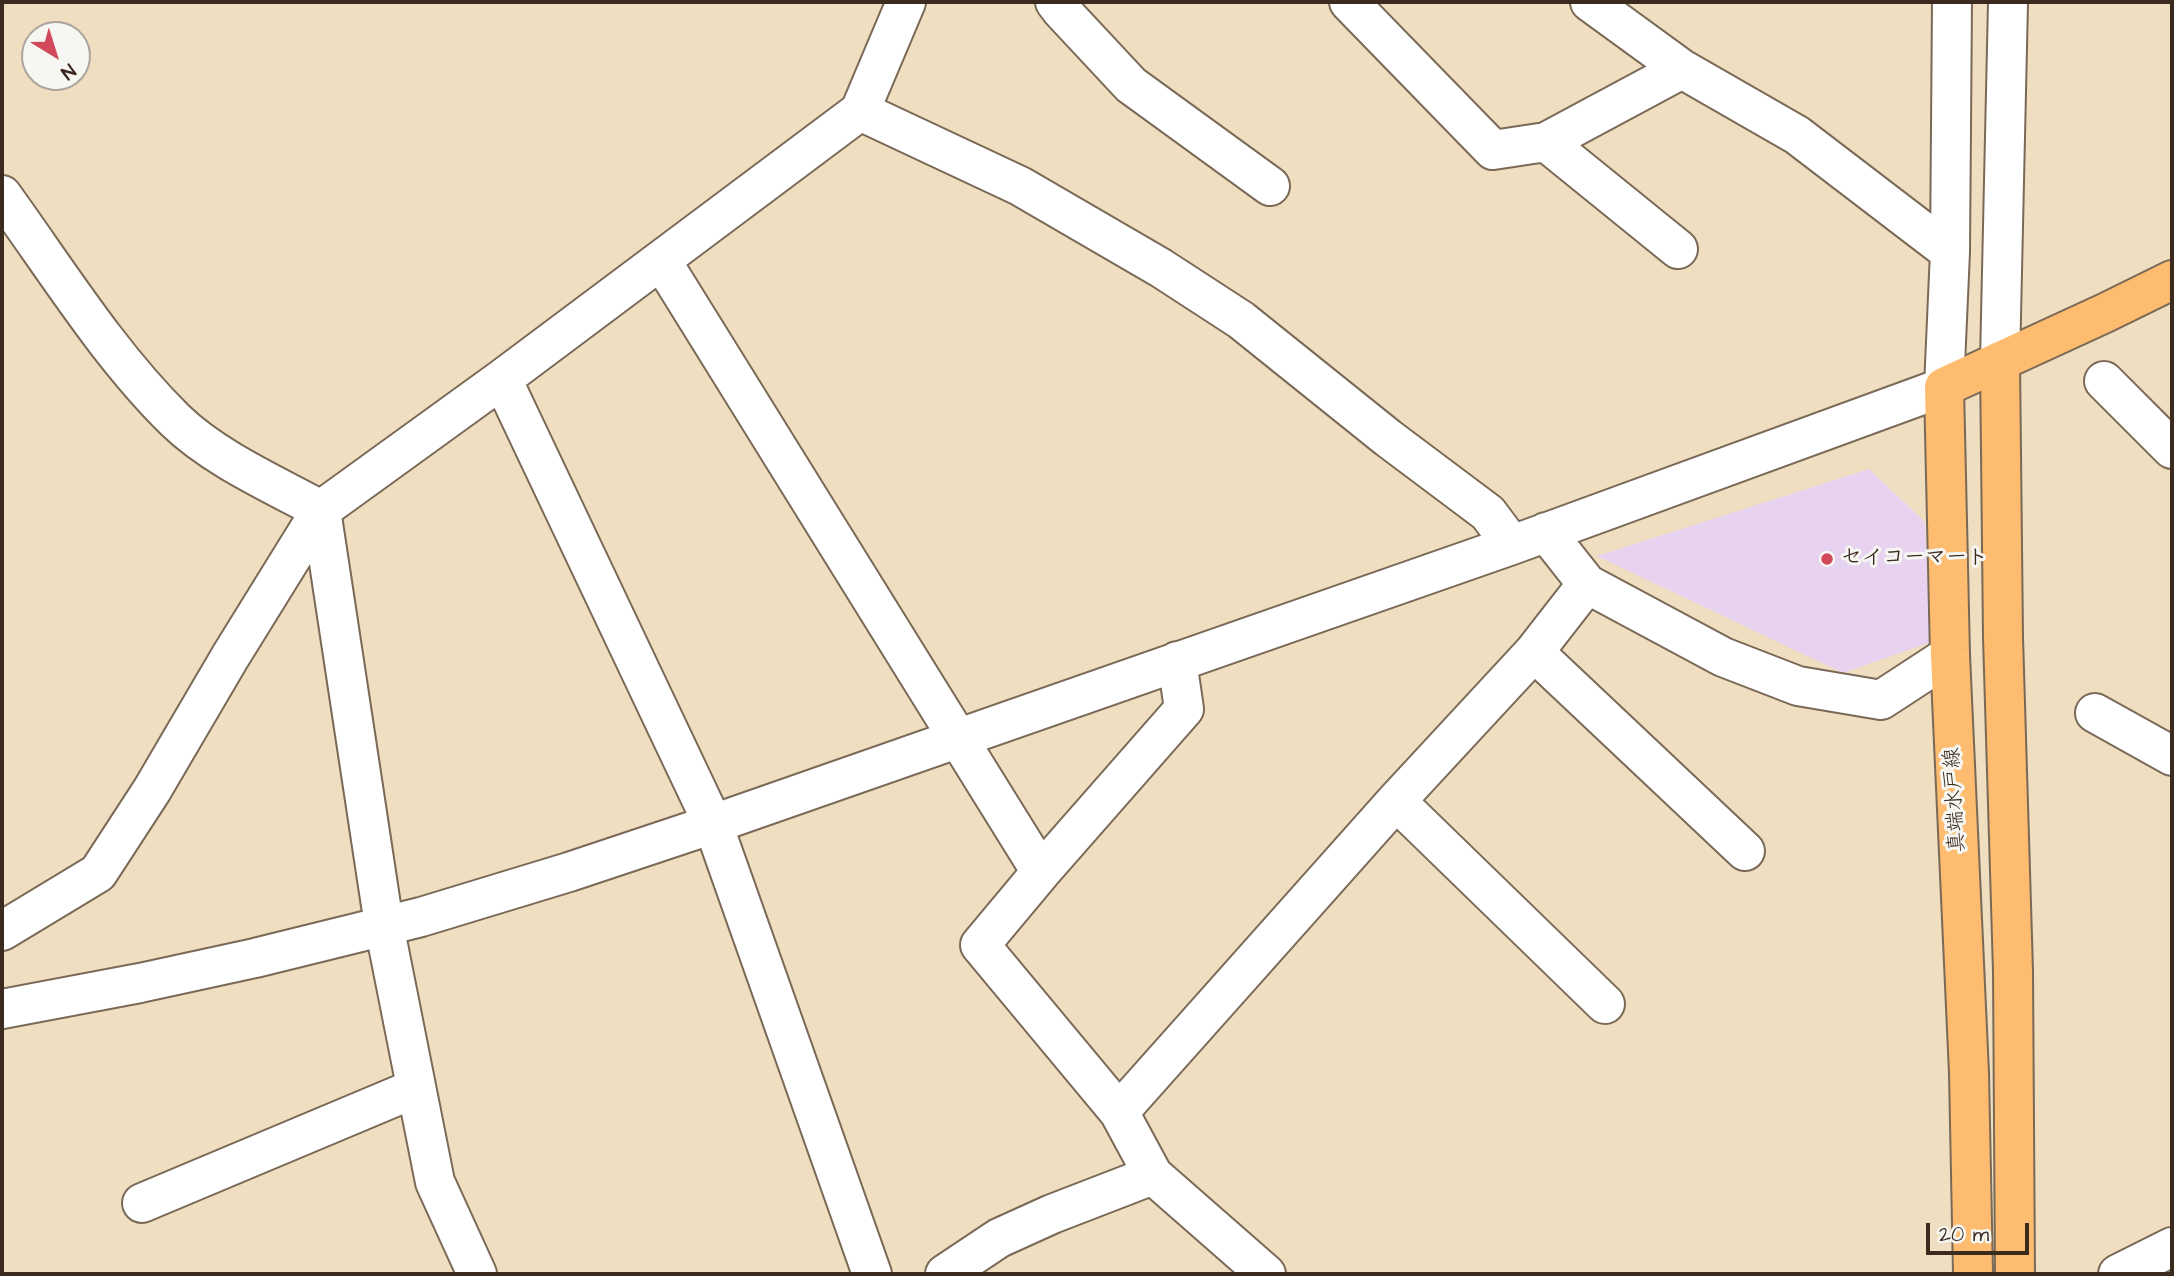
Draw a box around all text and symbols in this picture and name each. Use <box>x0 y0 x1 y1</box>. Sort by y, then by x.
north arrow <box>21 21 91 91</box>
text: N <box>55 57 81 86</box>
place label: セイコーマート <box>1841 546 1988 572</box>
marker: セイコーマート <box>1819 551 1835 567</box>
street label: 真端水戸線 <box>1941 747 1971 853</box>
scale bar <box>1929 1210 2032 1254</box>
text: 20 m <box>1939 1220 1989 1249</box>

